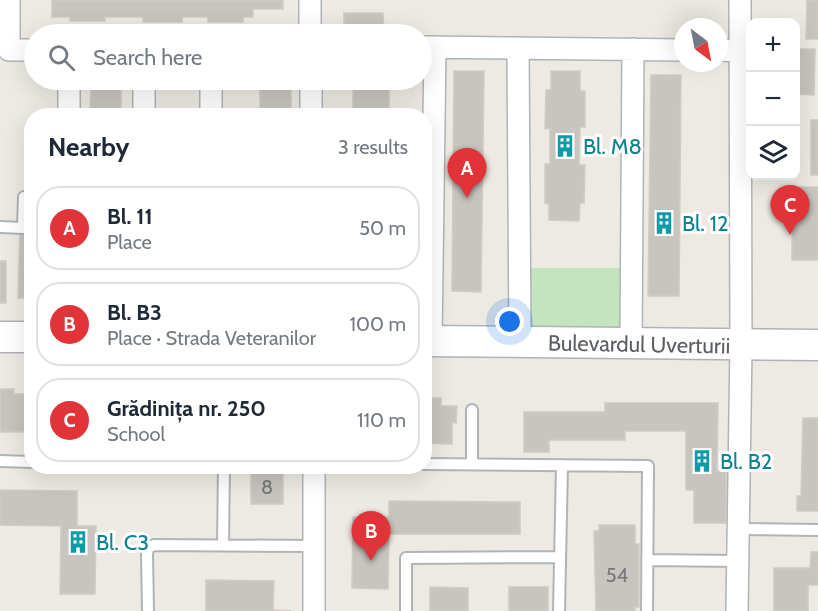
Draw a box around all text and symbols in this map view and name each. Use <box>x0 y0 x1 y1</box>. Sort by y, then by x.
north arrow <box>674 18 728 72</box>
map controls <box>746 18 800 180</box>
button: + <box>746 18 800 72</box>
search box <box>24 24 432 90</box>
icon: search <box>45 41 78 74</box>
text: Search here <box>93 44 202 71</box>
button: − <box>746 72 800 126</box>
button: layers <box>746 126 800 180</box>
text: Nearby <box>48 131 129 163</box>
building icon: Bl. M8 <box>552 133 578 159</box>
place label: Bl. M8 <box>583 133 642 160</box>
text: 3 results <box>338 135 408 159</box>
pin: A <box>448 148 486 198</box>
pin: C <box>770 186 810 235</box>
text: Bl. 11 <box>107 203 153 230</box>
building icon: Bl. 12 <box>651 210 677 236</box>
place label: Bl. 12 <box>682 210 728 237</box>
text: A <box>63 216 76 240</box>
text: 50 m <box>359 216 406 240</box>
text: Place <box>107 230 152 254</box>
text: Bl. B3 <box>107 299 162 326</box>
your location <box>495 307 524 336</box>
text: B <box>63 312 76 336</box>
text: 100 m <box>350 312 406 336</box>
text: Place · Strada Veteranilor <box>107 326 316 350</box>
street label: Bulevardul Uverturii <box>548 329 730 360</box>
text: Grădinița nr. 250 <box>107 395 266 422</box>
text: C <box>63 408 76 432</box>
text: 110 m <box>357 408 406 432</box>
text: School <box>107 422 165 446</box>
building icon: Bl. B2 <box>689 448 715 474</box>
place label: Bl. B2 <box>720 448 772 475</box>
house number: 8 <box>261 475 273 499</box>
pin: B <box>352 512 391 561</box>
building icon: Bl. C3 <box>65 529 91 555</box>
place label: Bl. C3 <box>96 529 149 556</box>
house number: 54 <box>606 563 629 587</box>

